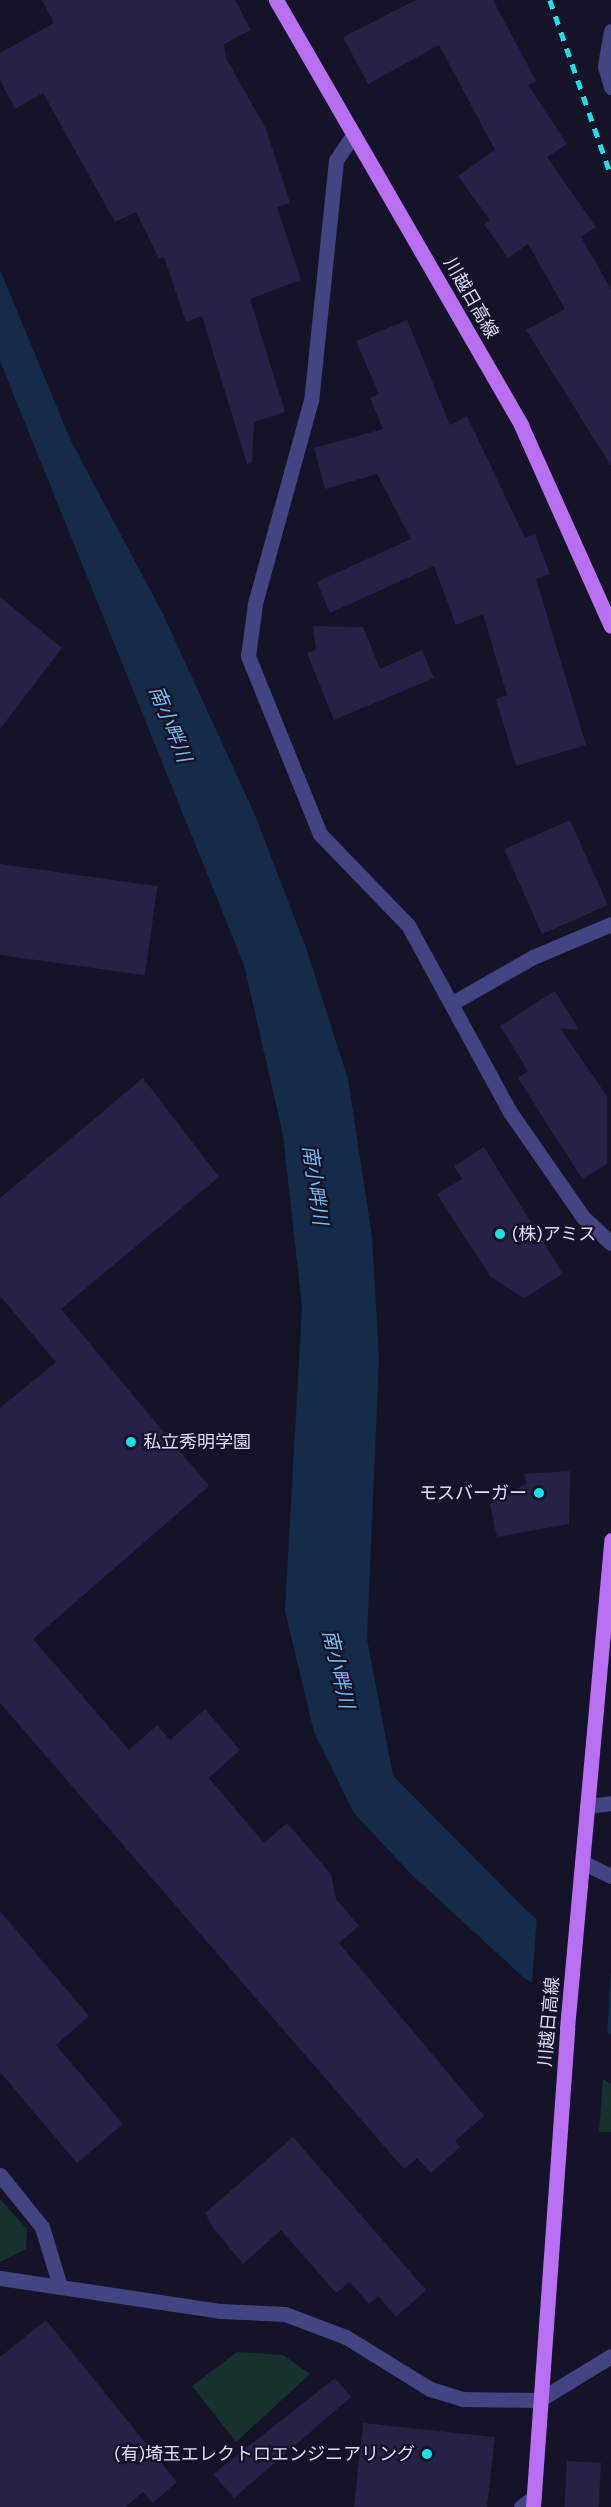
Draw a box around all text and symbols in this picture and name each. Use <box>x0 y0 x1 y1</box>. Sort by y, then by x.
street label: 川越日高線 <box>439 254 503 342</box>
water label: 南小畔川 <box>144 682 196 766</box>
water label: 南小畔川 <box>298 1144 332 1226</box>
place label: (株)アミス <box>512 1223 597 1245</box>
marker: (株)アミス <box>493 1227 507 1241</box>
place label: 私立秀明学園 <box>143 1431 251 1453</box>
marker: 私立秀明学園 <box>124 1435 138 1449</box>
place label: モスバーガー <box>419 1482 527 1504</box>
marker: モスバーガー <box>532 1486 546 1500</box>
water label: 南小畔川 <box>317 1627 359 1711</box>
street label: 川越日高線 <box>534 1976 564 2068</box>
place label: (有)埼玉エレクトロエンジニアリング <box>114 2443 415 2465</box>
marker: (有)埼玉エレクトロエンジニアリング <box>420 2447 434 2461</box>

